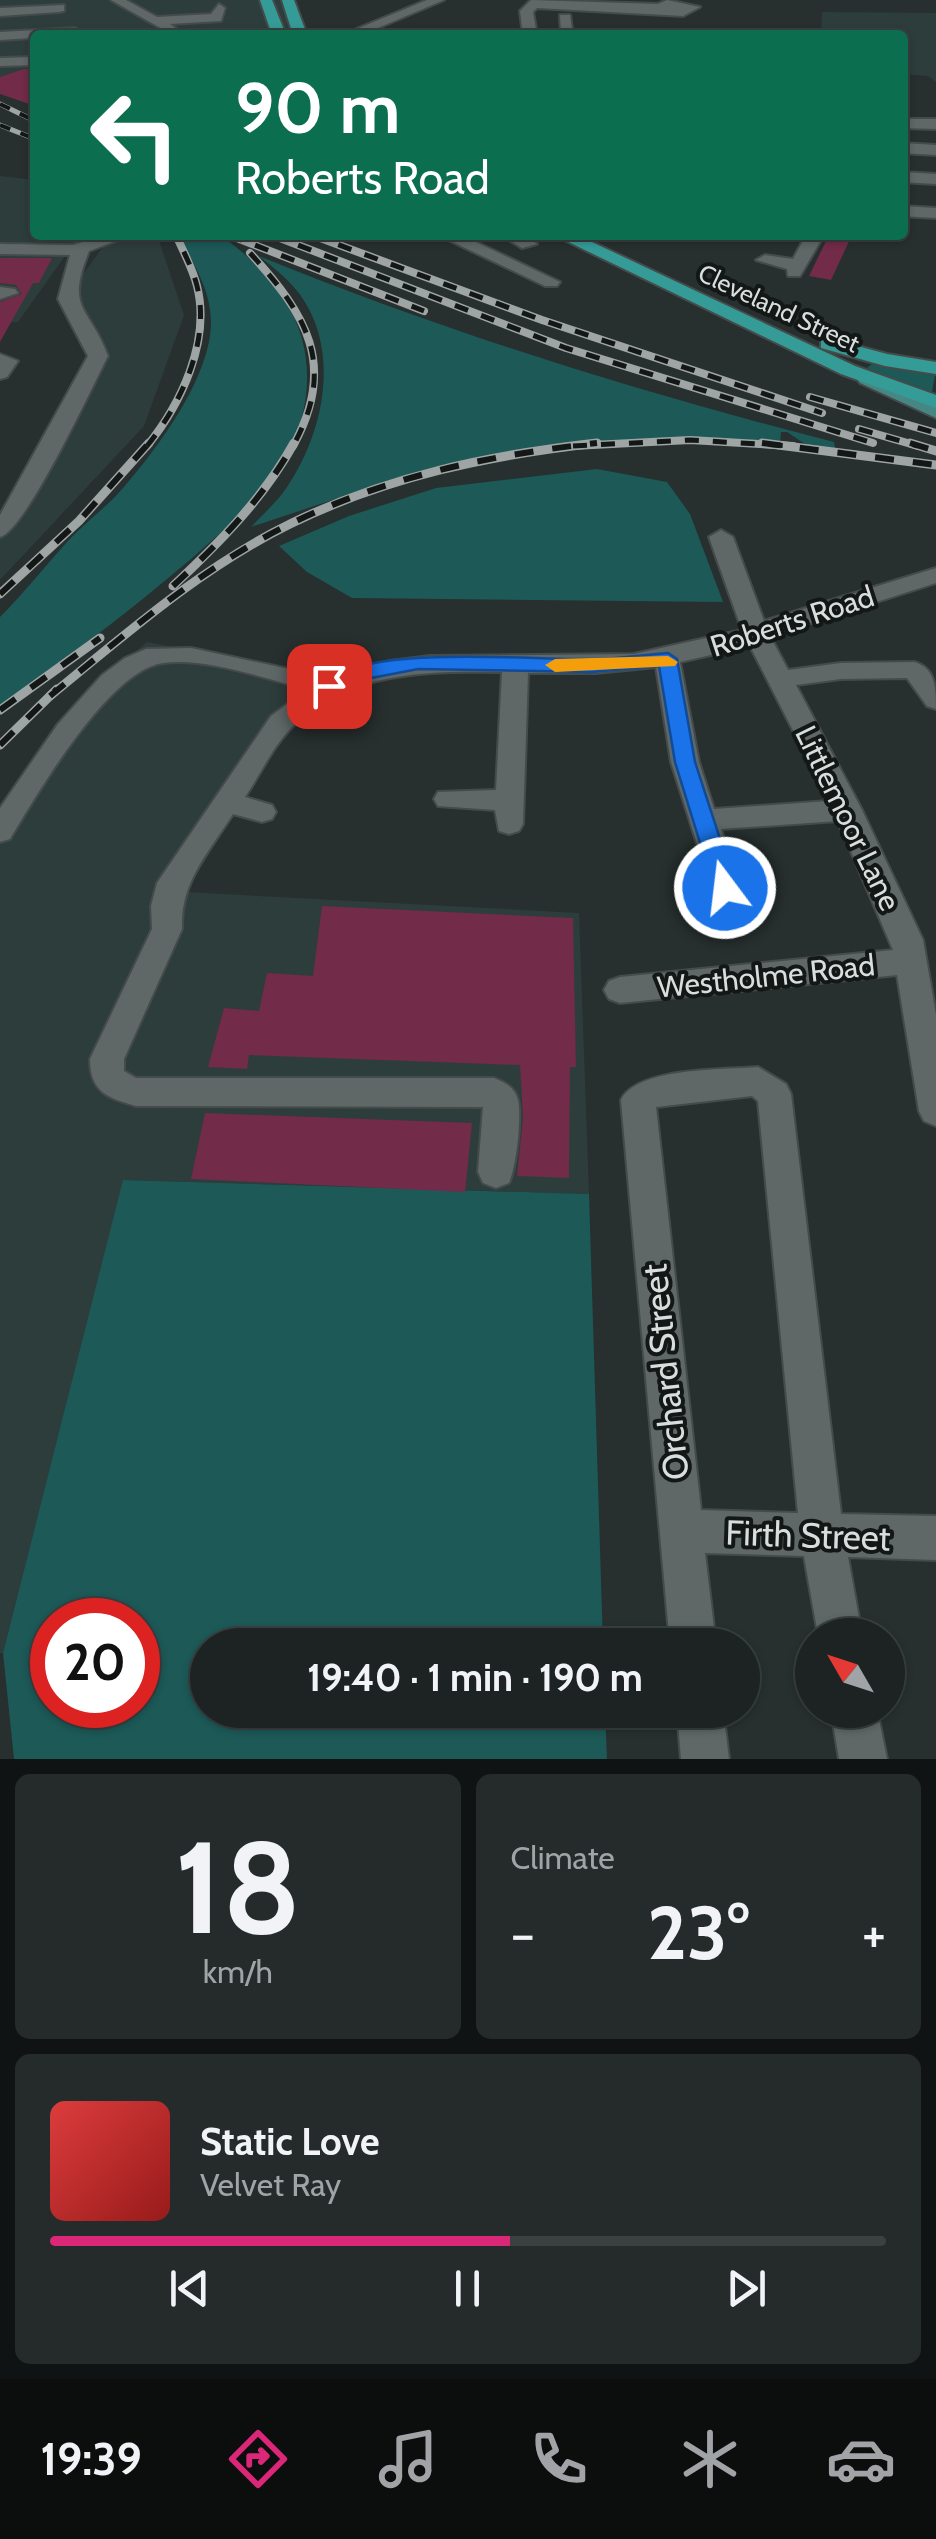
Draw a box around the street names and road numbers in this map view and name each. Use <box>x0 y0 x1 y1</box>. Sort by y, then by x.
street label: Cleveland Street <box>694 258 865 359</box>
street label: Roberts Road <box>706 577 878 665</box>
street label: Littlemoor Lane <box>787 720 909 916</box>
street label: Westholme Road <box>655 946 877 1006</box>
street label: Orchard Street <box>632 1262 698 1482</box>
street label: Firth Street <box>725 1511 891 1559</box>

